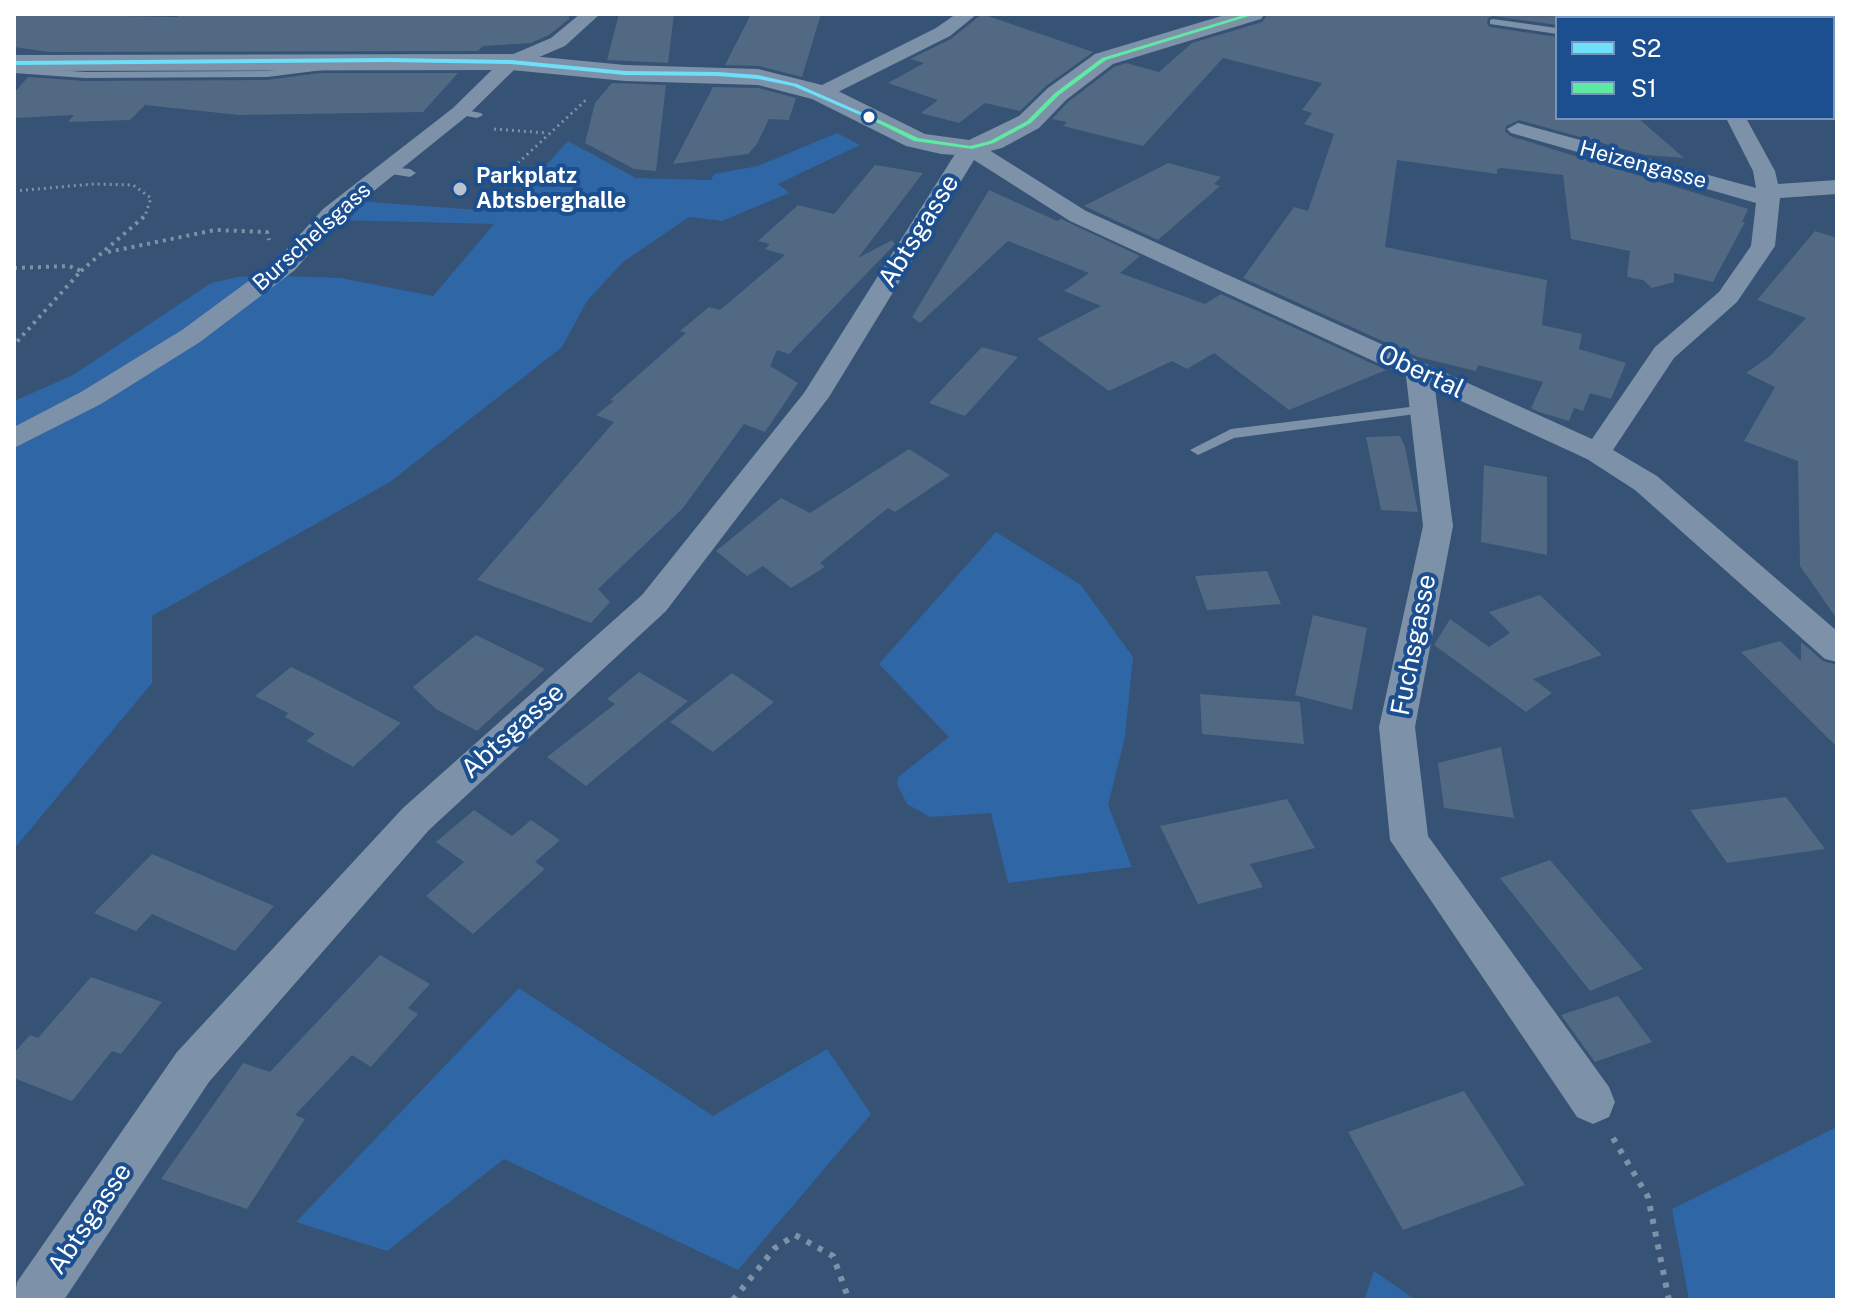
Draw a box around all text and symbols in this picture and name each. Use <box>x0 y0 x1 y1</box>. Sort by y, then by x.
legend <box>1555 16 1835 120</box>
text: S2 <box>1631 34 1661 62</box>
text: S1 <box>1631 74 1657 102</box>
unlabelled marker <box>861 109 877 125</box>
street label: Heizengasse <box>1577 135 1709 195</box>
place label: Parkplatz Abtsberghalle <box>476 163 626 214</box>
street label: Abtsgasse <box>872 169 966 293</box>
street label: Burschelsgass <box>248 177 376 297</box>
marker: Parkplatz Abtsberghalle <box>451 180 469 198</box>
street label: Obertal <box>1373 339 1469 405</box>
street label: Fuchsgasse <box>1385 572 1443 718</box>
street label: Abtsgasse <box>455 677 571 785</box>
street label: Abtsgasse <box>41 1157 139 1281</box>

